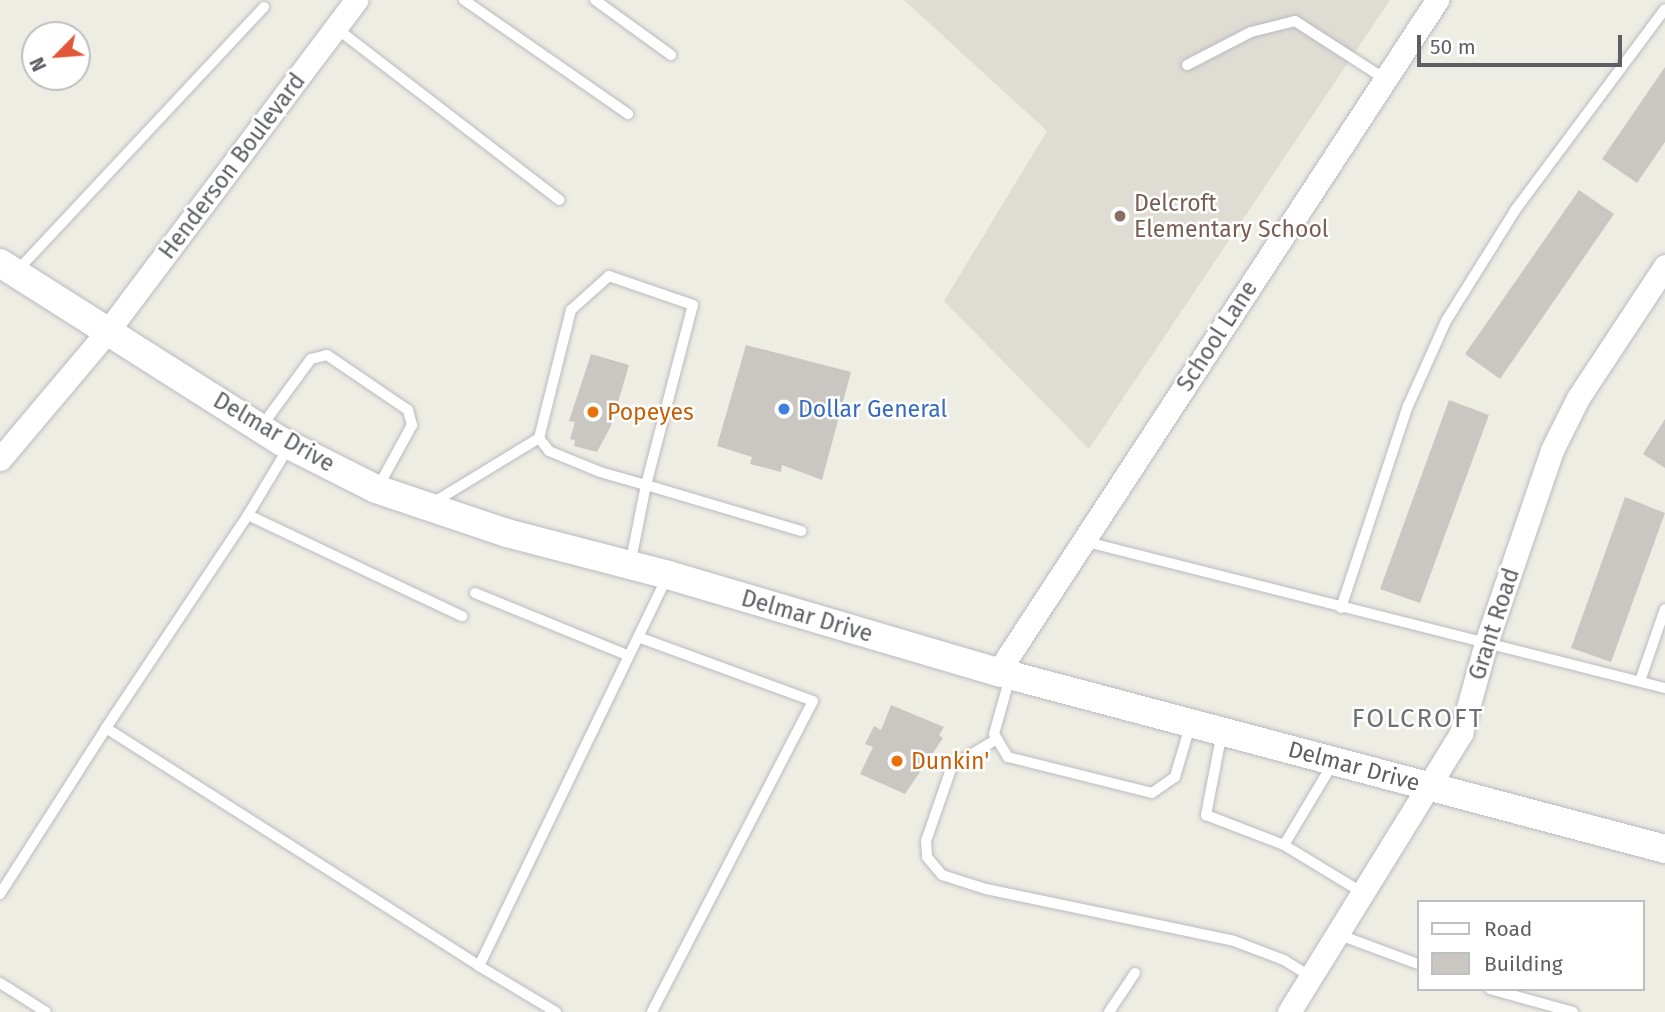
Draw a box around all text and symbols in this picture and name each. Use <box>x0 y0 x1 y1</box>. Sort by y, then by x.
north arrow <box>21 21 91 91</box>
scale bar <box>1420 21 1625 65</box>
text: 50 m <box>1430 34 1476 60</box>
text: N <box>25 54 51 75</box>
street label: Henderson Boulevard <box>153 68 311 264</box>
place label: Delcroft Elementary School <box>1134 189 1329 243</box>
marker: Delcroft Elementary School <box>1112 208 1128 224</box>
street label: School Lane <box>1171 275 1263 397</box>
street label: Delmar Drive <box>209 386 339 478</box>
place label: Dollar General <box>798 395 947 423</box>
place label: Popeyes <box>607 398 694 426</box>
marker: Dollar General <box>776 401 792 417</box>
marker: Popeyes <box>585 404 601 420</box>
street label: Grant Road <box>1463 565 1525 683</box>
street label: Delmar Drive <box>738 584 876 648</box>
district label: FOLCROFT <box>1353 703 1483 735</box>
street label: Delmar Drive <box>1285 735 1423 797</box>
place label: Dunkin' <box>911 747 989 775</box>
marker: Dunkin' <box>889 753 905 769</box>
legend <box>1416 900 1644 991</box>
text: Road <box>1484 916 1532 942</box>
text: Building <box>1484 951 1563 977</box>

